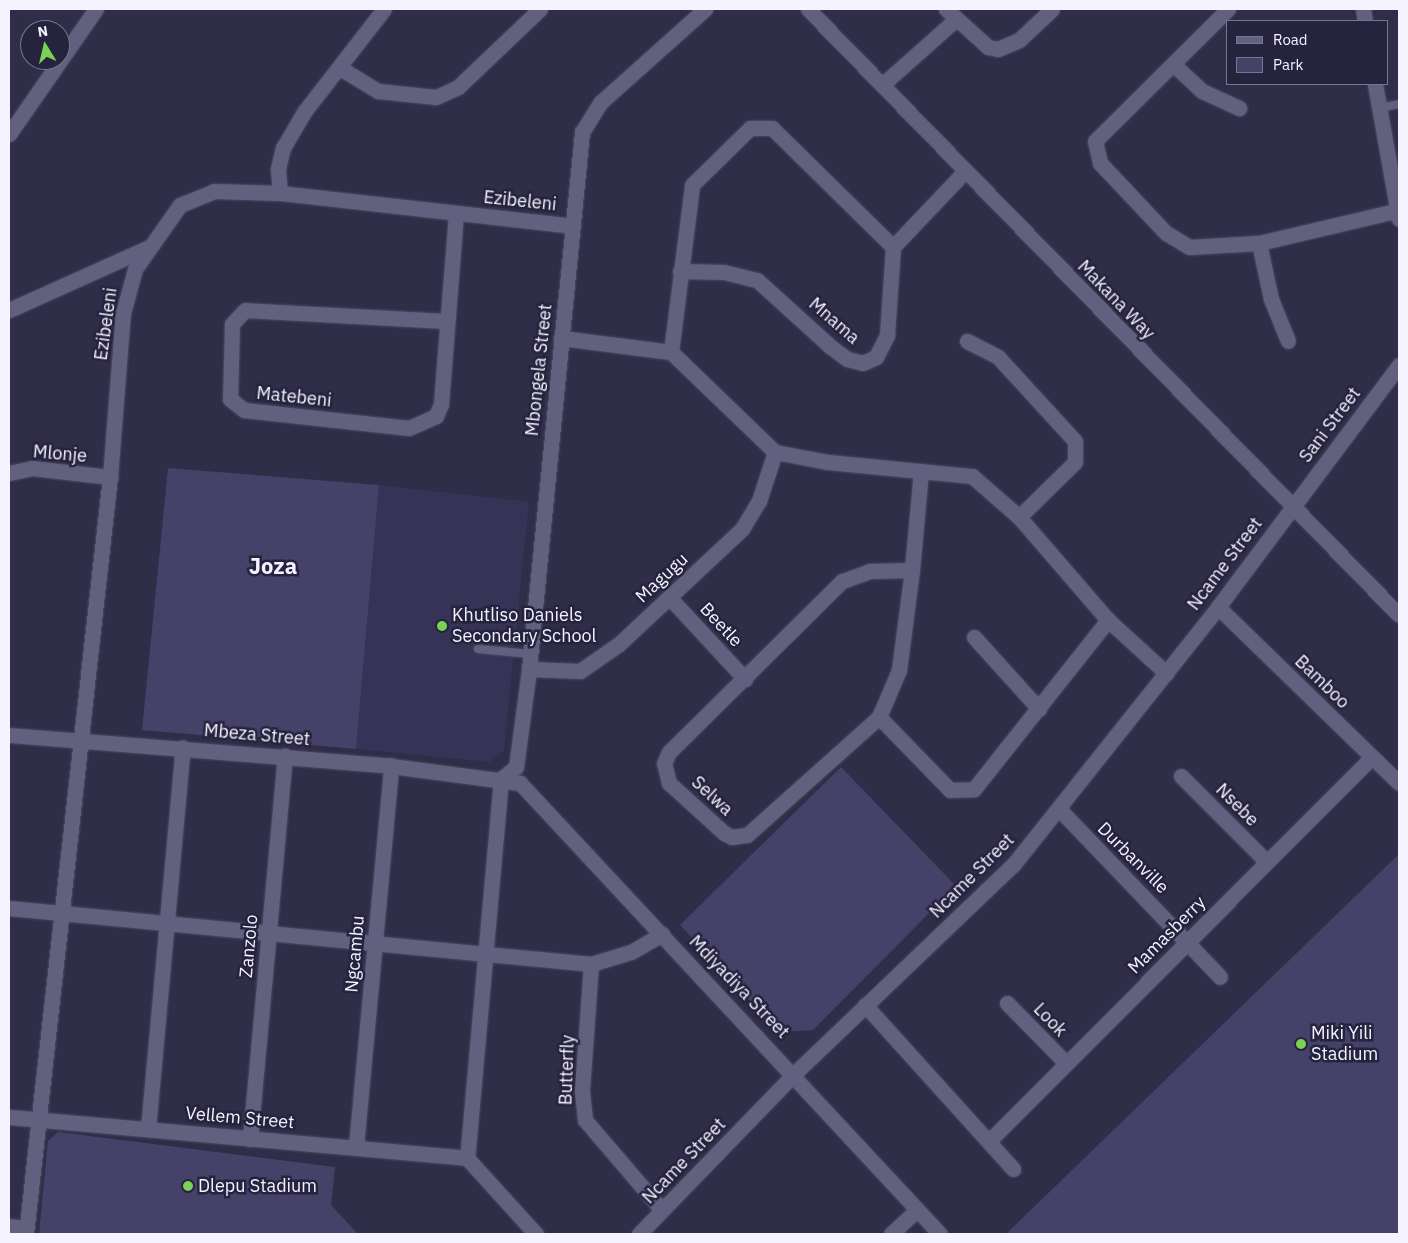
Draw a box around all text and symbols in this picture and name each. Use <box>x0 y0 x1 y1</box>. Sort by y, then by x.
north arrow <box>20 20 70 70</box>
legend <box>1226 20 1388 85</box>
text: N <box>36 21 49 41</box>
text: Road <box>1273 30 1308 49</box>
text: Park <box>1273 55 1303 74</box>
street label: Ezibeleni <box>482 186 558 216</box>
street label: Makana Way <box>1073 256 1159 344</box>
street label: Ezibeleni <box>90 286 122 362</box>
street label: Mnama <box>804 293 864 349</box>
street label: Mbongela Street <box>521 303 557 437</box>
street label: Matebeni <box>255 382 333 412</box>
street label: Sani Street <box>1295 383 1365 467</box>
street label: Mlonje <box>32 441 88 467</box>
street label: Ncame Street <box>1183 513 1267 615</box>
street label: Magugu <box>631 548 693 608</box>
district label: Joza <box>249 553 297 579</box>
street label: Beetle <box>695 598 747 652</box>
place label: Khutliso Daniels Secondary School <box>452 605 596 648</box>
marker: Khutliso Daniels Secondary School <box>436 620 448 632</box>
street label: Bamboo <box>1290 651 1354 713</box>
street label: Mbeza Street <box>203 720 311 750</box>
street label: Selwa <box>687 772 737 820</box>
street label: Nsebe <box>1211 779 1263 831</box>
street label: Durbanville <box>1093 818 1173 898</box>
street label: Ncame Street <box>925 829 1019 923</box>
street label: Mamasberry <box>1124 892 1210 978</box>
street label: Zanzolo <box>235 913 263 979</box>
street label: Ngcambu <box>341 915 369 993</box>
street label: Mdiyadiya Street <box>684 931 794 1043</box>
street label: Look <box>1029 999 1071 1041</box>
place label: Miki Yili Stadium <box>1311 1023 1378 1066</box>
street label: Butterfly <box>555 1034 579 1106</box>
marker: Miki Yili Stadium <box>1295 1038 1307 1050</box>
street label: Vellem Street <box>185 1102 295 1134</box>
street label: Ncame Street <box>638 1114 730 1208</box>
place label: Dlepu Stadium <box>198 1175 317 1197</box>
marker: Dlepu Stadium <box>182 1180 194 1192</box>

